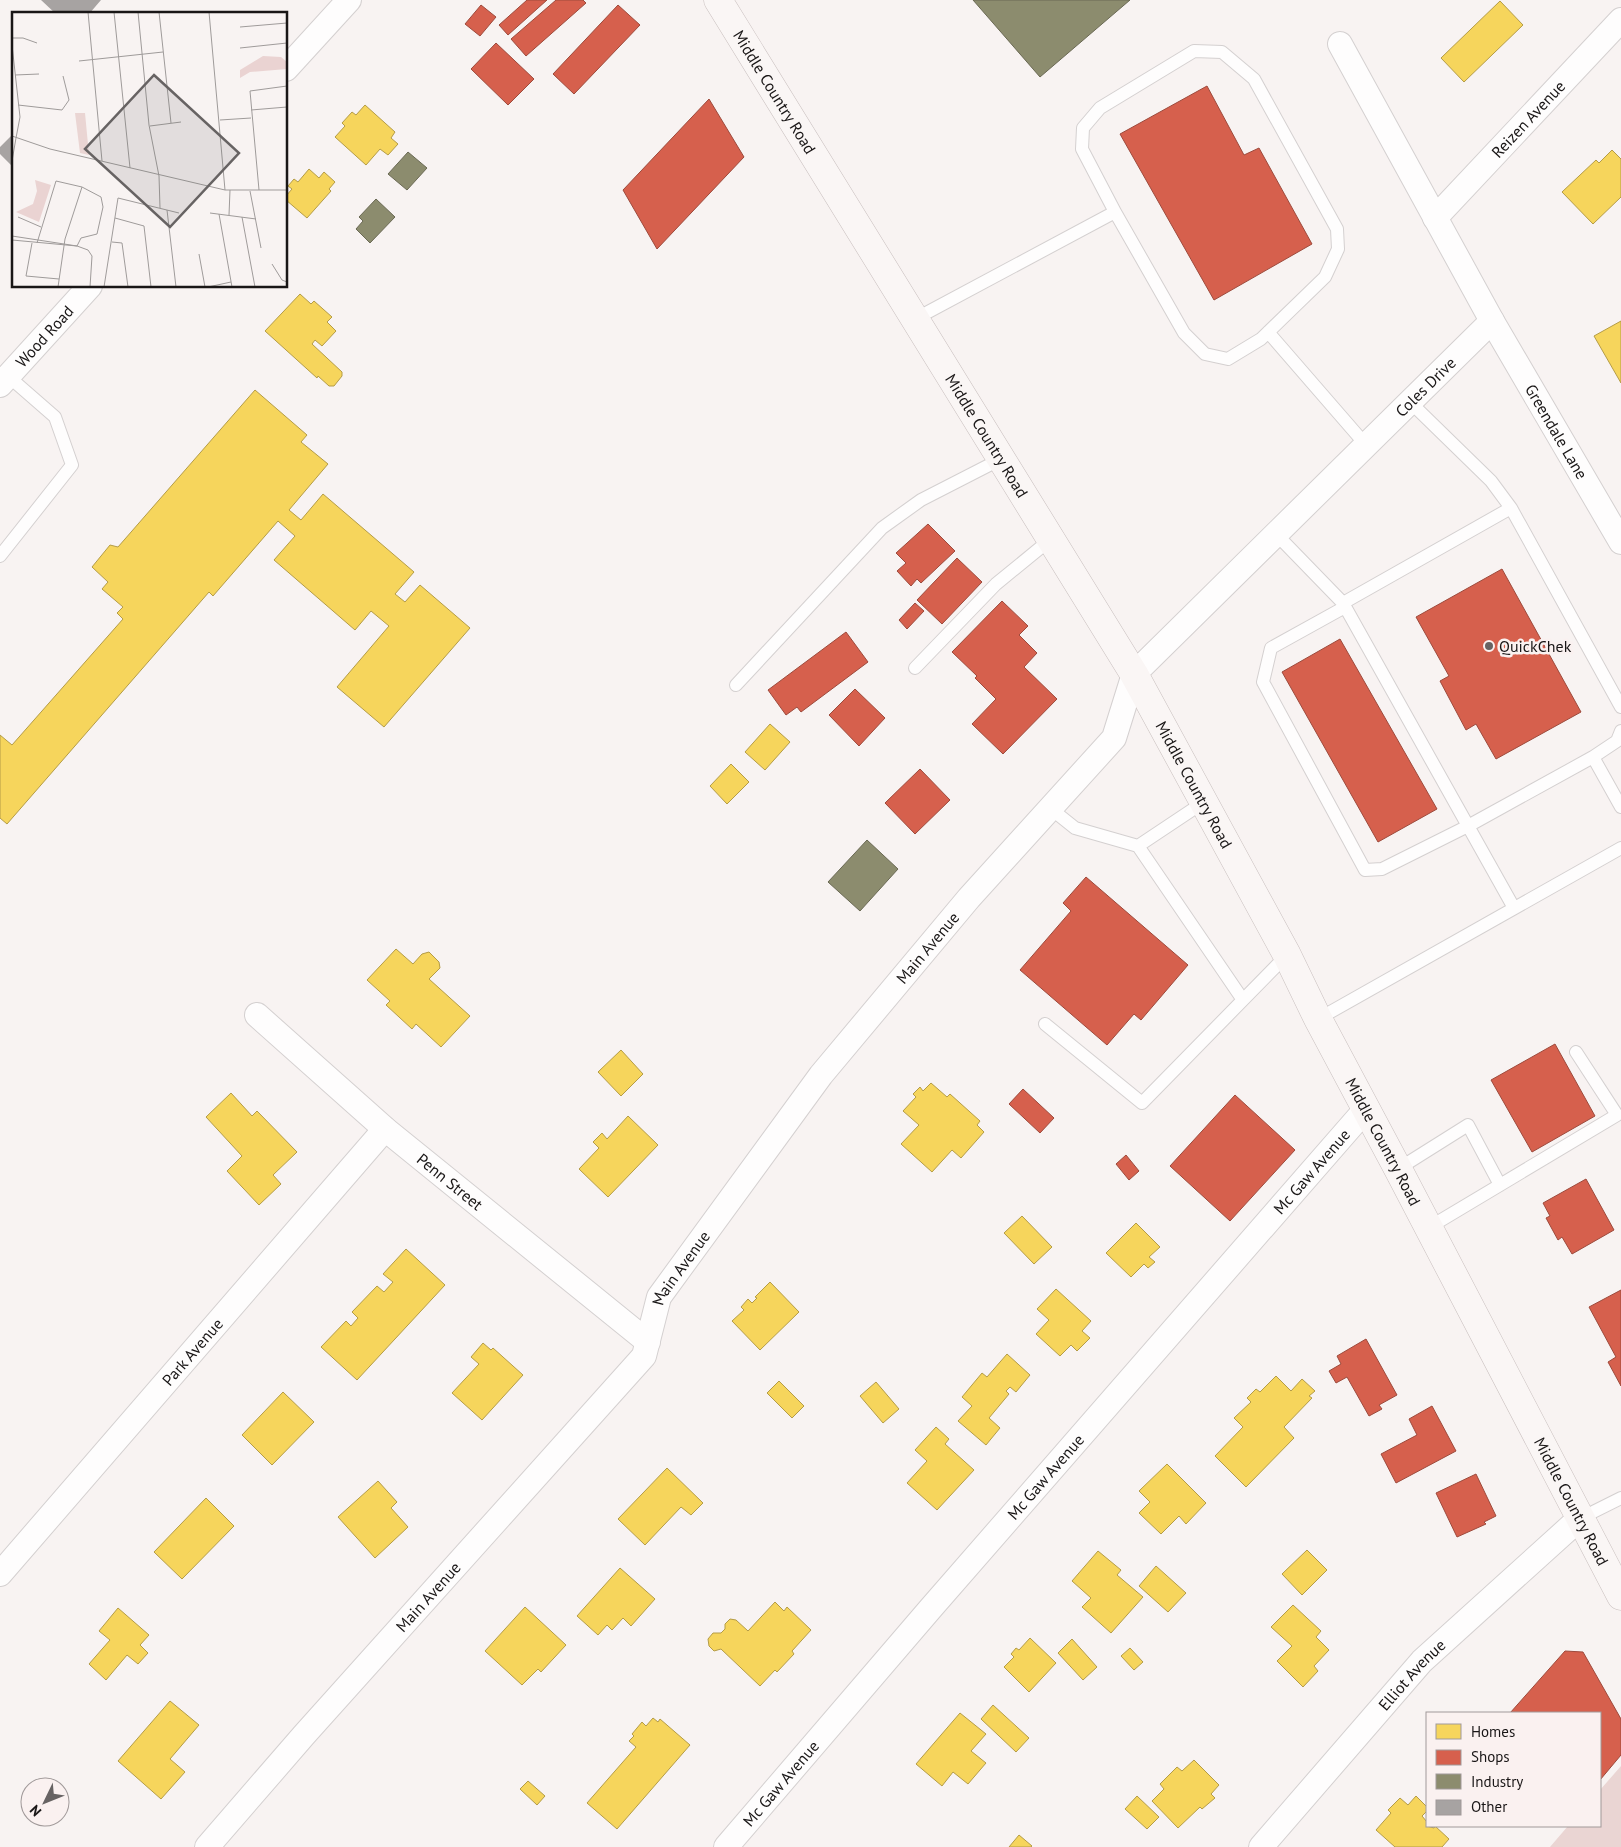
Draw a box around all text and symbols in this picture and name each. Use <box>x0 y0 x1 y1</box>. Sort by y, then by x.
inset map <box>12 12 288 288</box>
street label: Middle Country Road <box>729 26 820 157</box>
street label: Reizen Avenue <box>1487 76 1569 162</box>
street label: Wood Road <box>11 301 78 371</box>
street label: Coles Drive <box>1391 353 1460 421</box>
street label: Middle Country Road <box>941 370 1033 501</box>
street label: Greendale Lane <box>1521 381 1592 483</box>
place label: QuickChek <box>1499 636 1572 656</box>
marker: QuickChek <box>1483 640 1495 652</box>
street label: Middle Country Road <box>1152 718 1237 852</box>
street label: Main Avenue <box>892 908 963 988</box>
street label: Middle Country Road <box>1341 1074 1425 1209</box>
street label: Mc Gaw Avenue <box>1269 1125 1354 1218</box>
street label: Penn Street <box>413 1149 487 1215</box>
street label: Main Avenue <box>647 1227 714 1307</box>
street label: Park Avenue <box>158 1314 227 1390</box>
street label: Mc Gaw Avenue <box>1003 1430 1088 1524</box>
street label: Middle Country Road <box>1530 1434 1613 1569</box>
street label: Main Avenue <box>391 1557 465 1636</box>
street label: Elliot Avenue <box>1374 1635 1449 1714</box>
legend <box>1426 1712 1601 1827</box>
text: Homes <box>1471 1722 1515 1741</box>
street label: Mc Gaw Avenue <box>738 1736 823 1830</box>
text: Shops <box>1471 1747 1510 1766</box>
text: Industry <box>1471 1772 1523 1791</box>
north arrow <box>20 1777 70 1827</box>
text: Other <box>1471 1797 1507 1816</box>
text: N <box>26 1801 45 1820</box>

